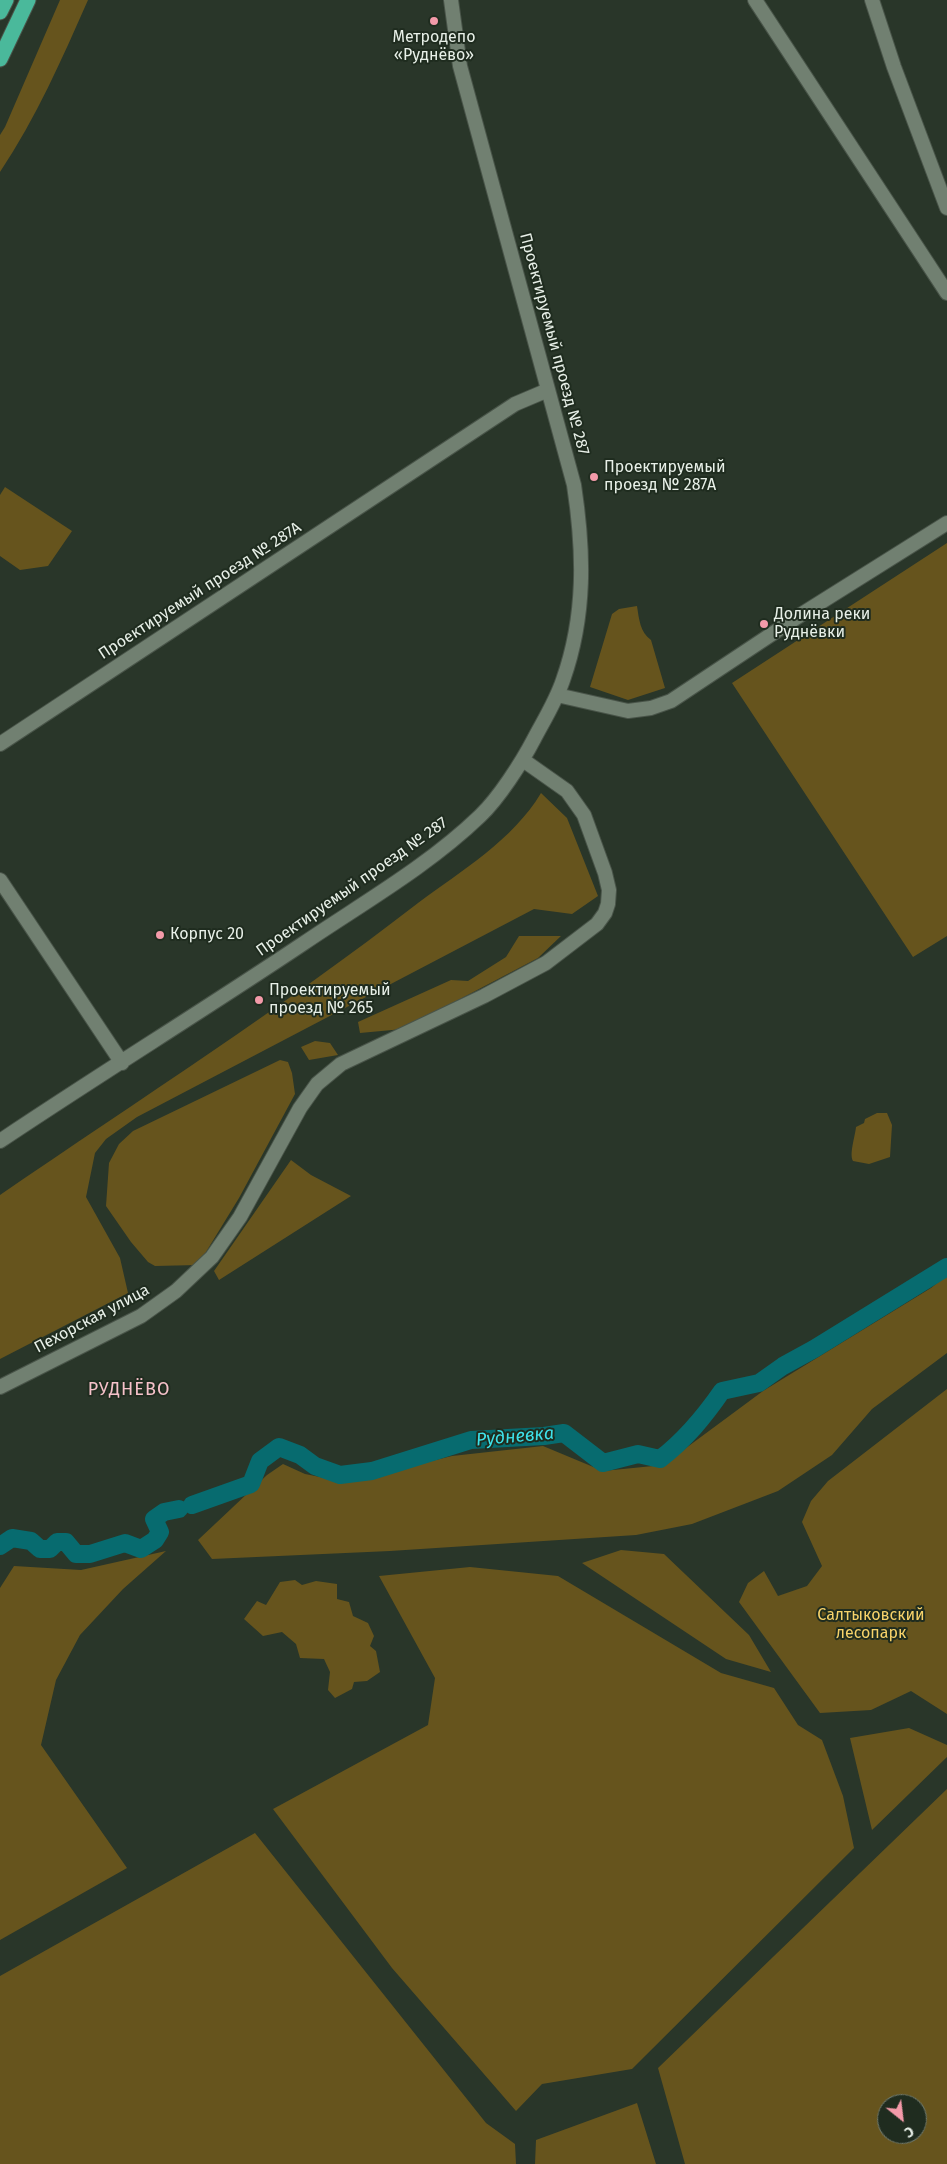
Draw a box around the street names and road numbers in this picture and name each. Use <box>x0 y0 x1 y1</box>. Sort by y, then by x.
street label: Проектируемый проезд № 287 <box>515 231 593 457</box>
street label: Проектируемый проезд № 287А <box>95 518 305 664</box>
street label: Проектируемый проезд № 287 <box>253 813 451 961</box>
street label: Пехорская улица <box>31 1281 153 1357</box>

